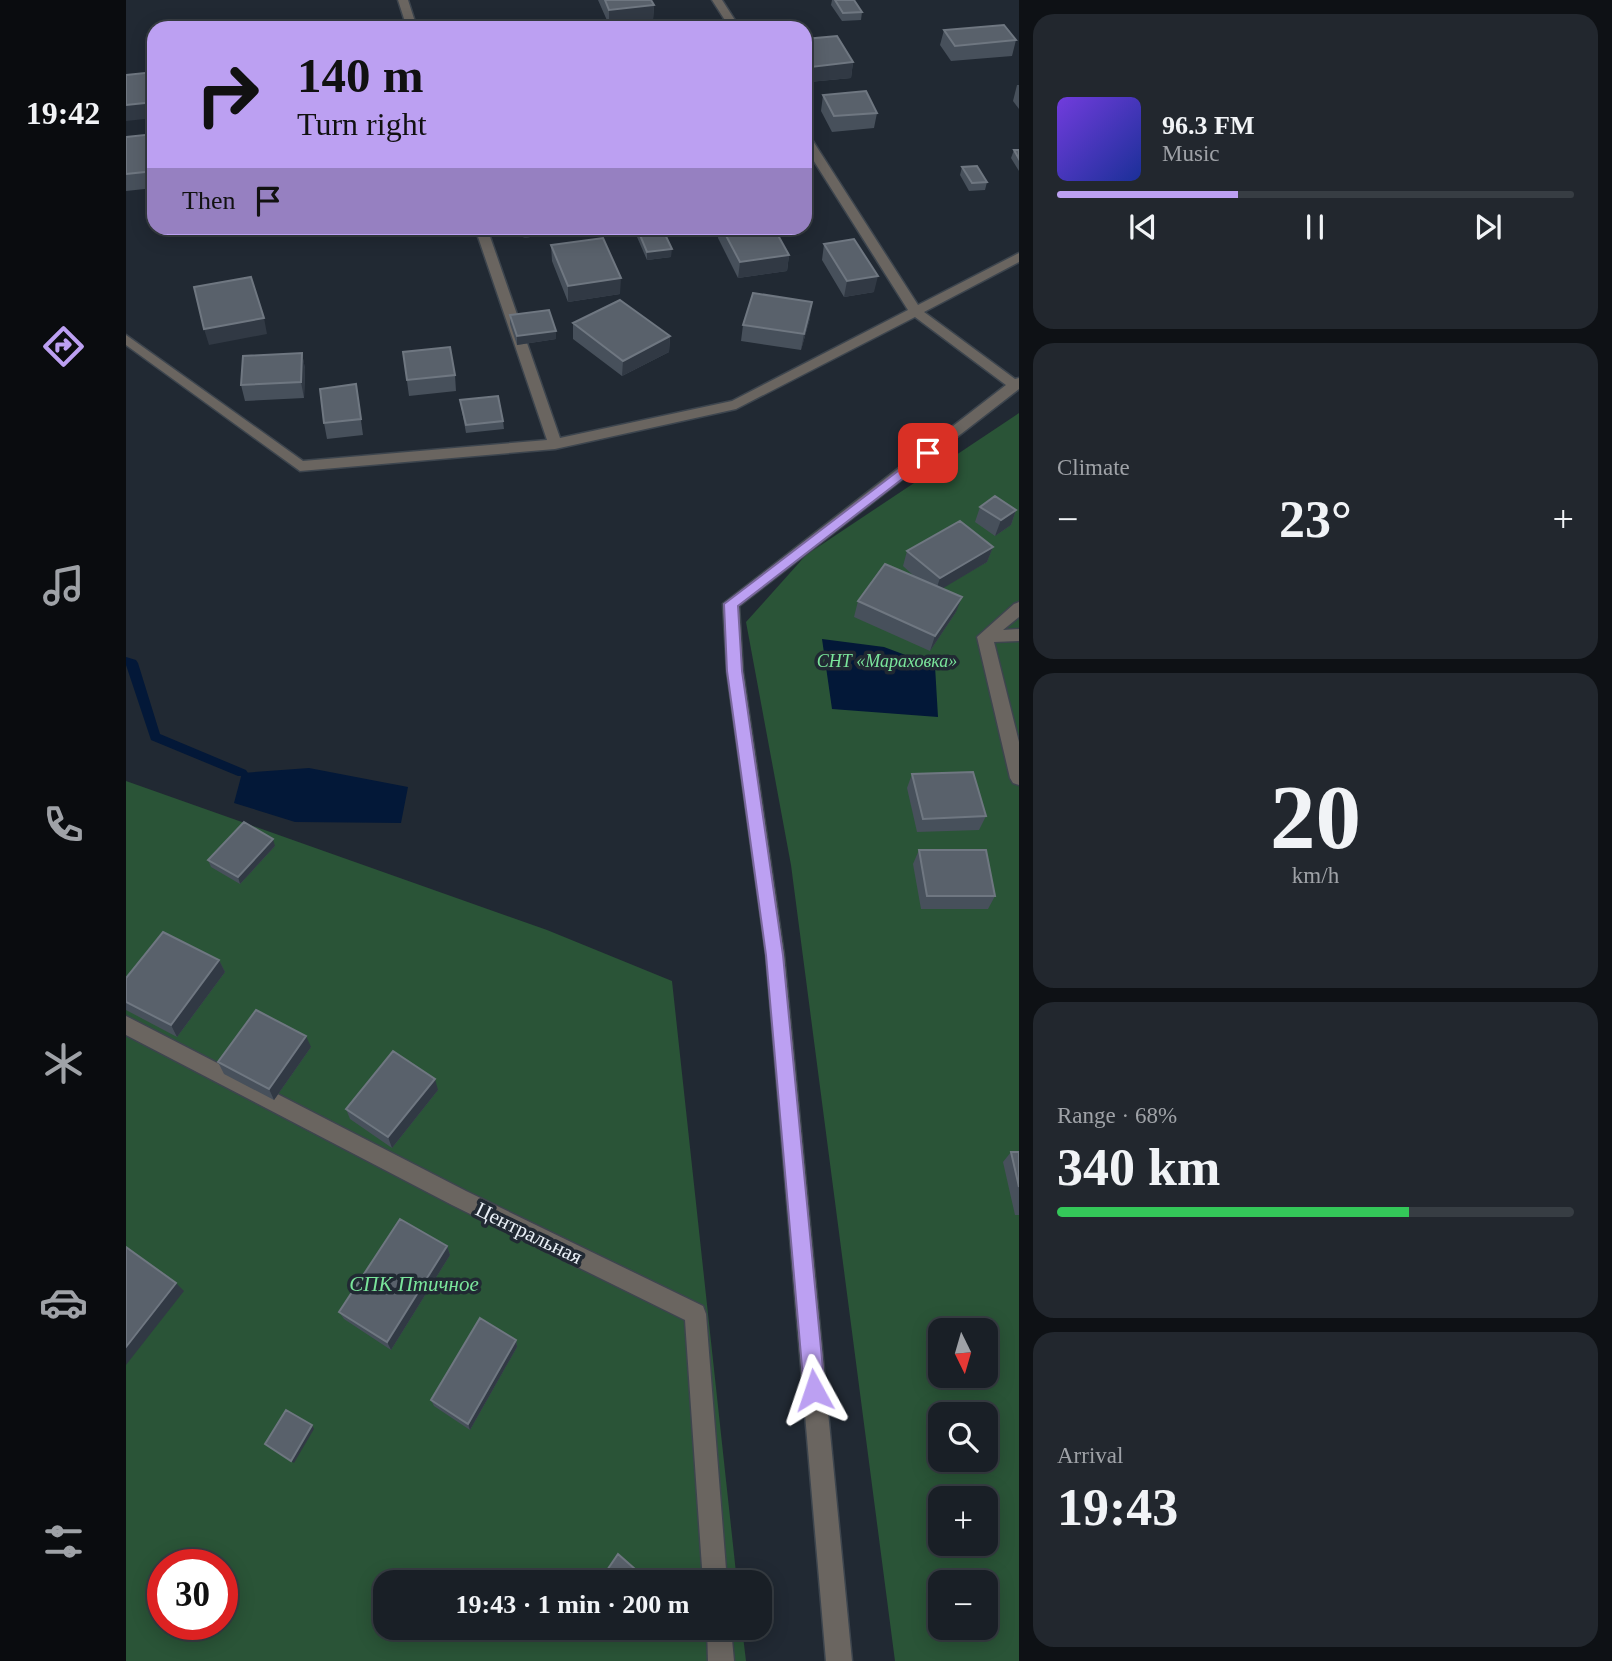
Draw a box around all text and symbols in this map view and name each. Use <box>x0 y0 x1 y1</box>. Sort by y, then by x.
text: 140 m <box>297 48 424 103</box>
icon: right <box>182 49 273 140</box>
text: 19:42 <box>26 95 100 131</box>
text: Turn right <box>297 106 427 142</box>
text: 96.3 FM <box>1162 111 1254 140</box>
text: Music <box>1162 141 1220 166</box>
icon: arrive <box>249 182 287 220</box>
text: Then <box>182 186 235 215</box>
icon: previous <box>1124 208 1162 246</box>
icon: pause <box>1296 208 1334 246</box>
icon: next <box>1469 208 1507 246</box>
icon: directions <box>39 322 88 371</box>
pin <box>898 423 958 483</box>
icon: arrive <box>909 434 947 472</box>
text: Climate <box>1057 455 1130 480</box>
text: 23° <box>1279 491 1352 548</box>
text: − <box>1057 498 1078 540</box>
text: + <box>1553 498 1574 540</box>
icon: music <box>39 561 88 610</box>
park label: СНТ «Мараховка» <box>817 651 957 671</box>
text: 20 <box>1270 767 1361 868</box>
icon: phone <box>39 800 88 849</box>
text: km/h <box>1292 863 1339 888</box>
icon: climate <box>39 1039 88 1088</box>
text: Range · 68% <box>1057 1103 1177 1128</box>
text: 340 km <box>1057 1139 1220 1196</box>
street label: Центральная <box>472 1197 586 1269</box>
park label: СПК Птичное <box>349 1272 479 1296</box>
icon: car <box>39 1278 88 1327</box>
north arrow <box>928 1318 998 1388</box>
map controls <box>928 1318 998 1640</box>
position arrow <box>777 1353 851 1427</box>
button: search <box>928 1402 998 1472</box>
text: Arrival <box>1057 1443 1123 1468</box>
text: 19:43 <box>1057 1479 1178 1536</box>
button: + <box>928 1486 998 1556</box>
icon: filters <box>39 1517 88 1566</box>
speed limit sign: 30 <box>147 1549 238 1640</box>
button: − <box>928 1570 998 1640</box>
text: 19:43 · 1 min · 200 m <box>456 1590 690 1619</box>

